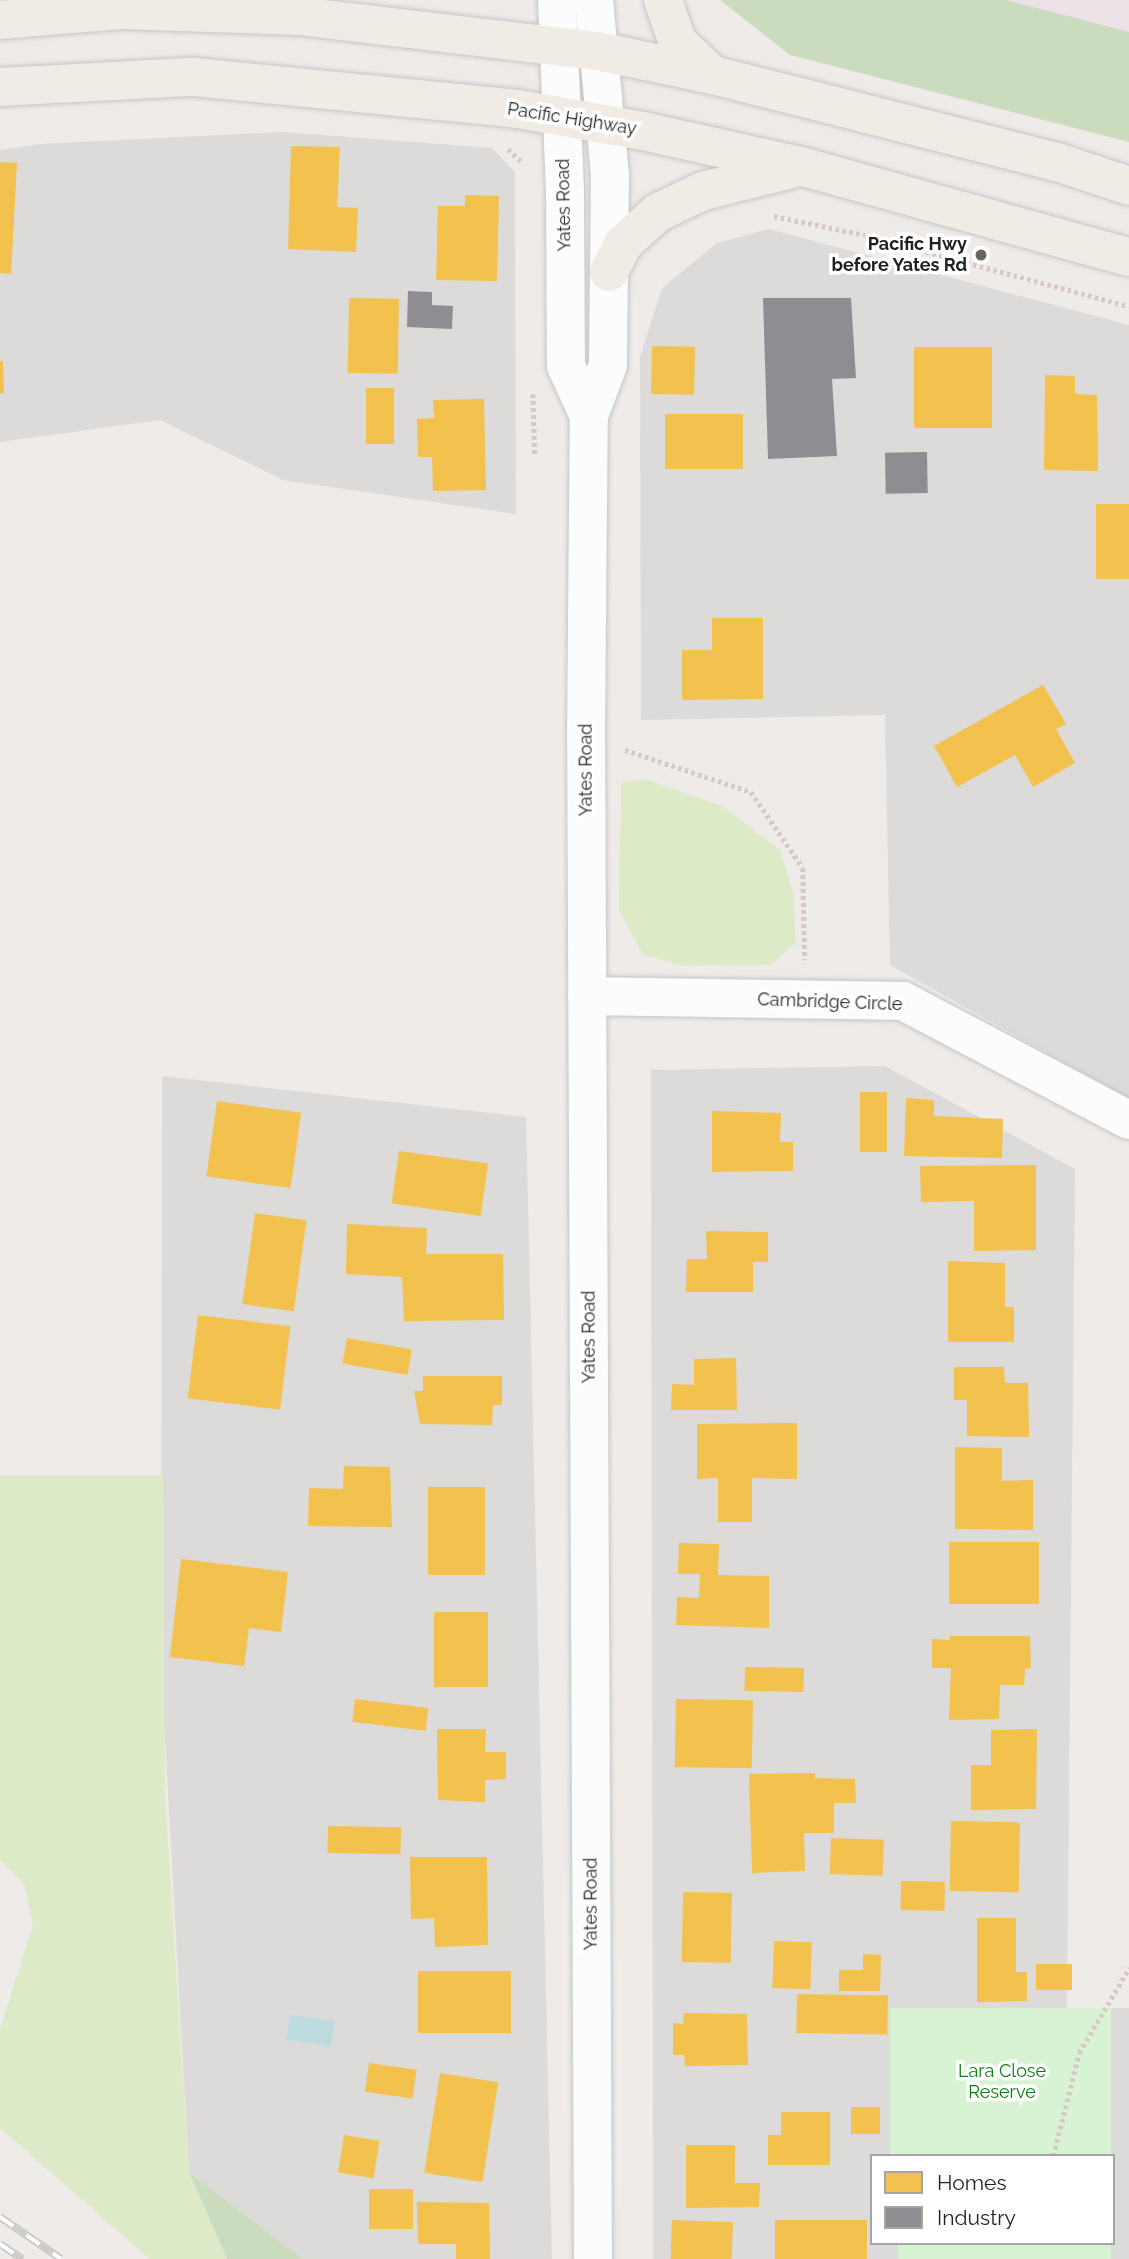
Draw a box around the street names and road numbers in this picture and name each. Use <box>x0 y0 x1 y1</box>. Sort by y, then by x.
street label: Pacific Highway <box>506 98 638 140</box>
street label: Yates Road <box>552 158 576 252</box>
street label: Yates Road <box>575 724 597 816</box>
street label: Cambridge Circle <box>757 989 903 1015</box>
street label: Yates Road <box>578 1291 600 1383</box>
street label: Yates Road <box>580 1858 602 1950</box>

